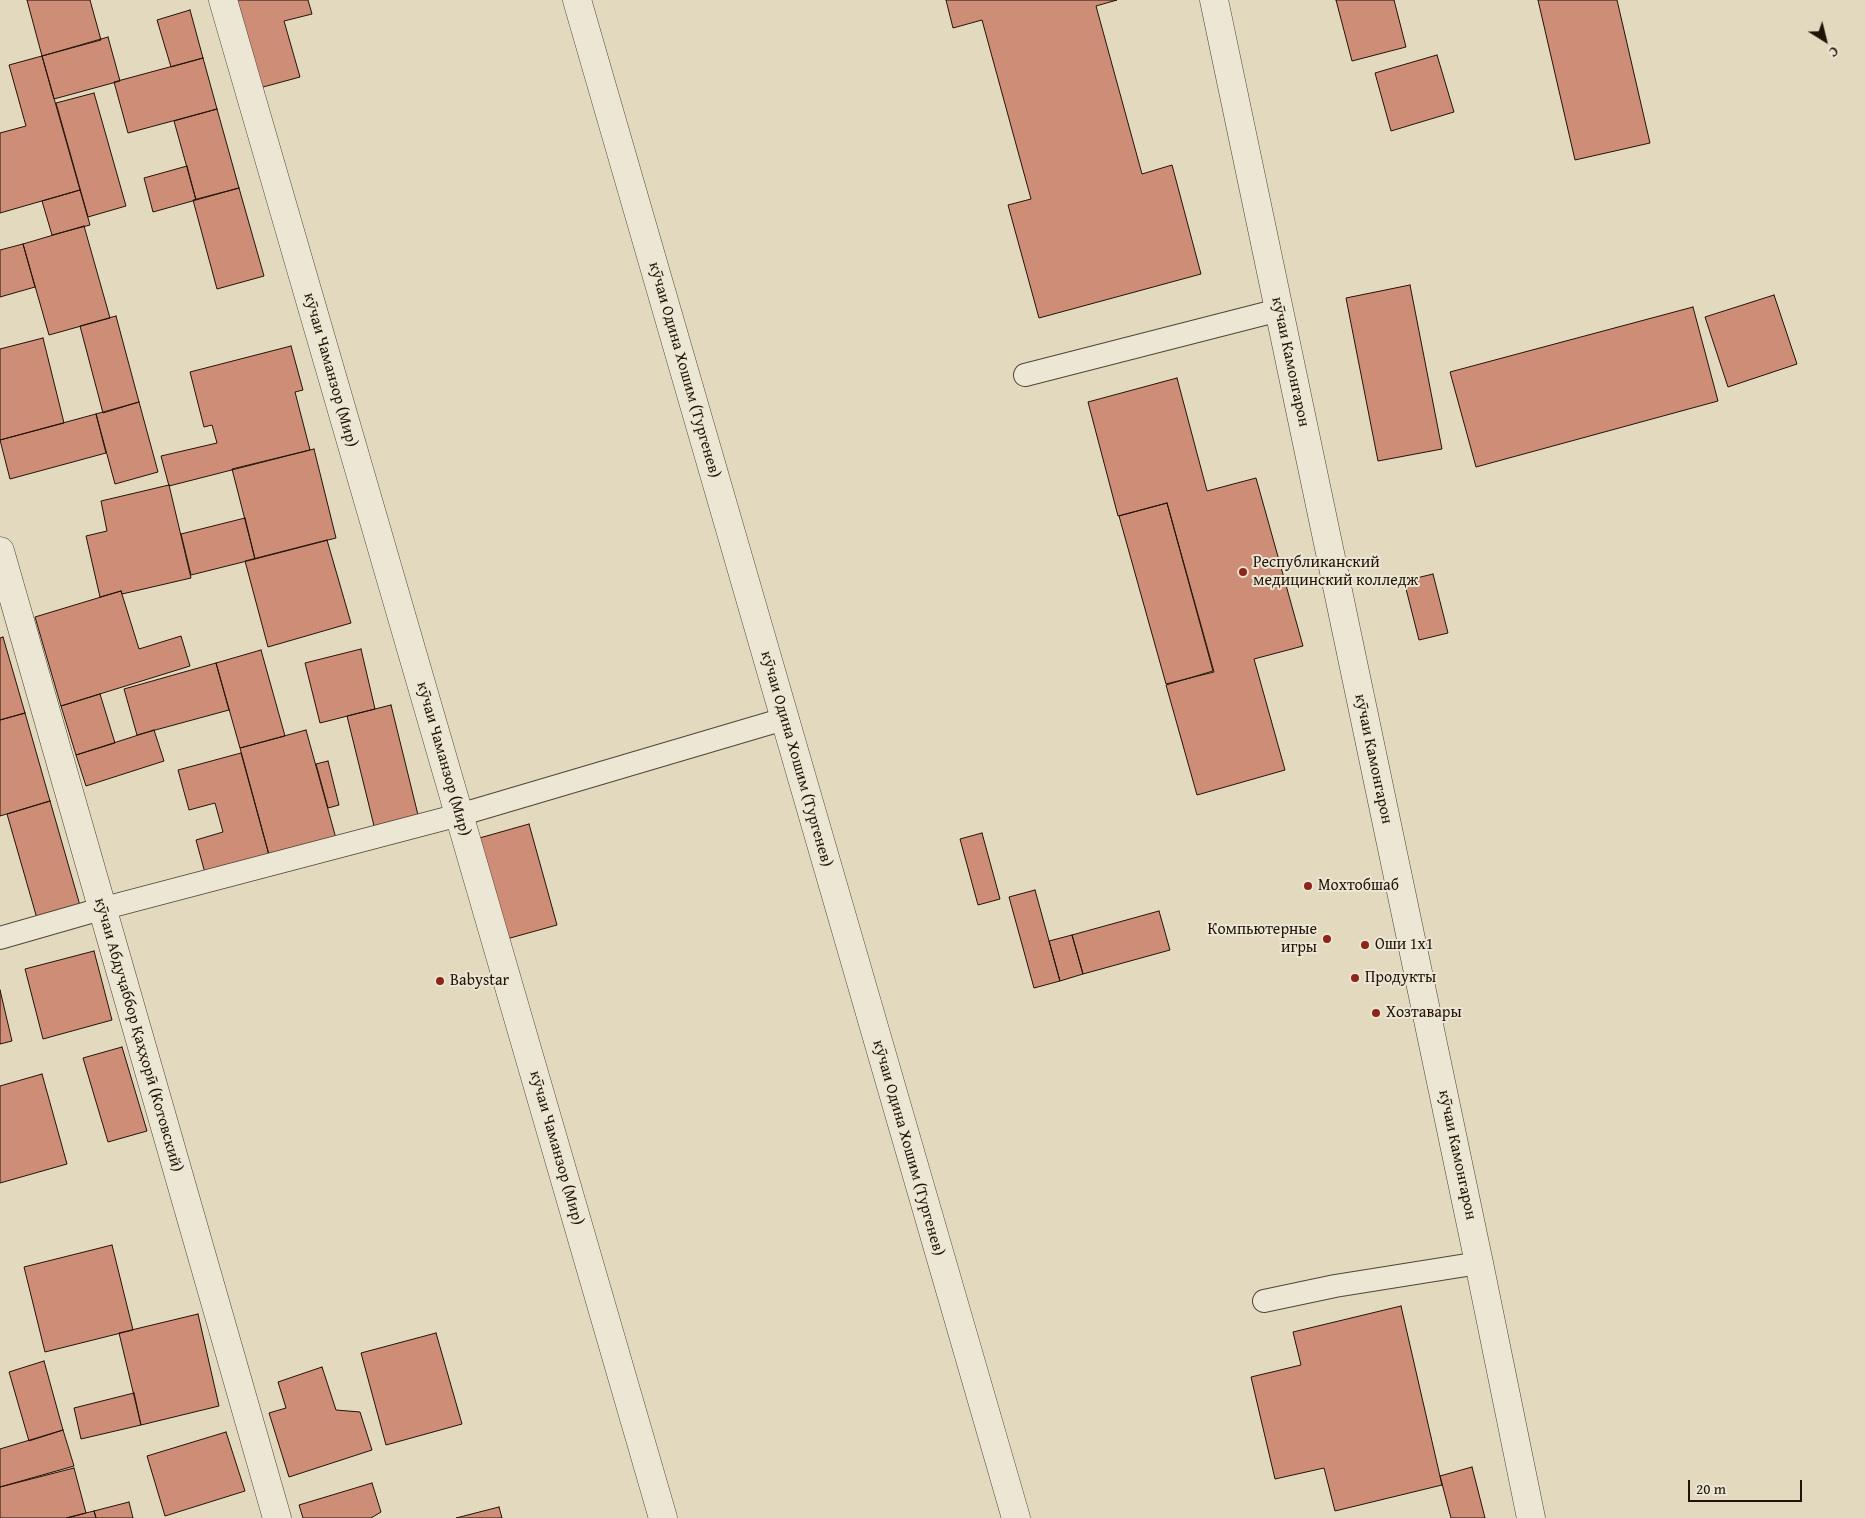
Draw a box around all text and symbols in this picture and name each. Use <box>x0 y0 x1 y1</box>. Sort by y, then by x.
north arrow <box>1800 15 1850 65</box>
text: С <box>1825 42 1843 63</box>
street label: кӯчаи Одина Хошим (Тургенев) <box>644 260 724 480</box>
street label: кӯчаи Чаманзор (Мир) <box>299 291 361 449</box>
street label: кӯчаи Камонгарон <box>1267 295 1313 429</box>
place label: Республиканский медицинский колледж <box>1253 553 1418 591</box>
marker: Республиканский медицинский колледж <box>1237 566 1249 578</box>
street label: кӯчаи Одина Хошим (Тургенев) <box>756 649 836 869</box>
street label: кӯчаи Чаманзор (Мир) <box>412 680 474 838</box>
street label: кӯчаи Камонгарон <box>1350 692 1396 826</box>
place label: Мохтобшаб <box>1318 876 1399 896</box>
marker: Мохтобшаб <box>1302 880 1314 892</box>
street label: кӯчаи Абдуҷаббор Қаҳҳорӣ (Котовский) <box>90 896 186 1174</box>
place label: Компьютерные игры <box>1208 920 1317 958</box>
marker: Компьютерные игры <box>1321 933 1333 945</box>
place label: Оши 1x1 <box>1375 935 1433 955</box>
marker: Оши 1x1 <box>1359 939 1371 951</box>
place label: Продукты <box>1365 968 1436 988</box>
place label: Babystar <box>450 971 509 991</box>
marker: Продукты <box>1349 972 1361 984</box>
marker: Babystar <box>434 975 446 987</box>
place label: Хозтавары <box>1386 1003 1462 1023</box>
marker: Хозтавары <box>1370 1007 1382 1019</box>
street label: кӯчаи Одина Хошим (Тургенев) <box>868 1038 948 1258</box>
street label: кӯчаи Чаманзор (Мир) <box>525 1069 587 1227</box>
street label: кӯчаи Камонгарон <box>1434 1088 1480 1222</box>
scale bar <box>1690 1470 1804 1502</box>
text: 20 m <box>1696 1478 1726 1499</box>

